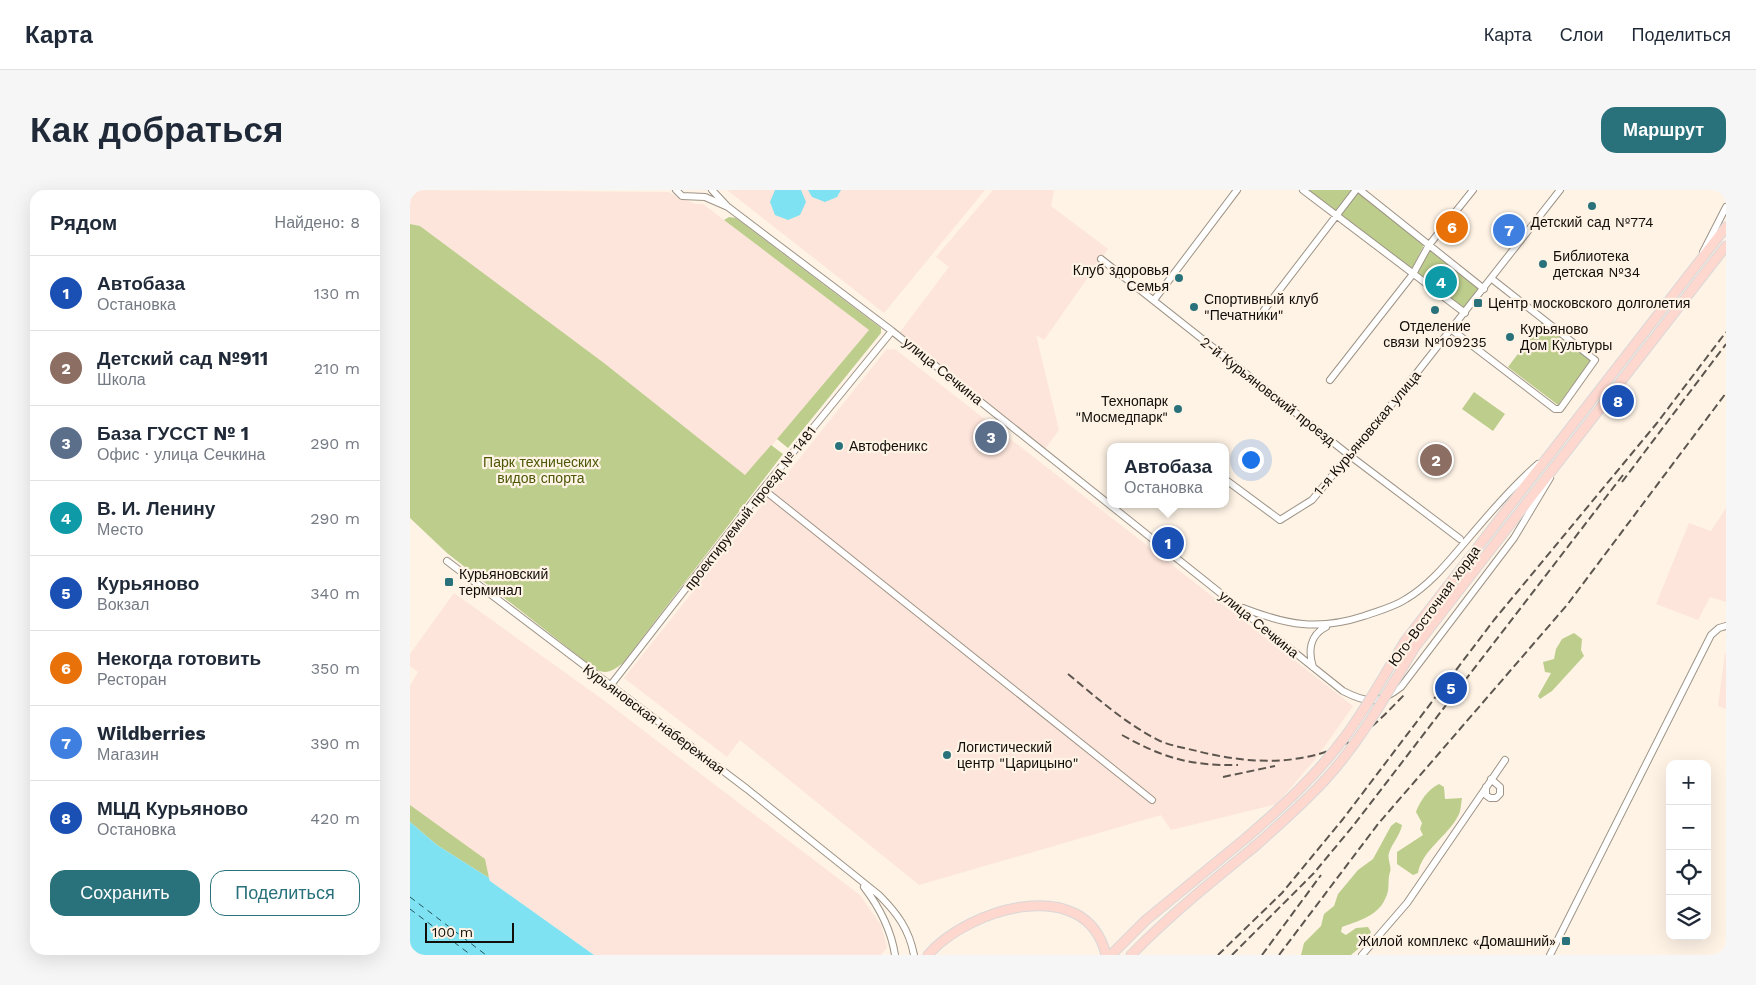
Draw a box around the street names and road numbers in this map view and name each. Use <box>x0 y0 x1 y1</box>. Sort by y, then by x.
street label: 2-й Курьяновский проезд <box>1197 333 1339 449</box>
street label: улица Сечкина <box>900 334 986 408</box>
street label: 1-я Курьяновская улица <box>1310 367 1424 498</box>
street label: проектируемый проезд № 1481 <box>681 423 819 593</box>
street label: Юго-Восточная хорда <box>1385 542 1483 669</box>
street label: улица Сечкина <box>1216 587 1302 661</box>
street label: Курьяновская набережная <box>580 661 728 777</box>

